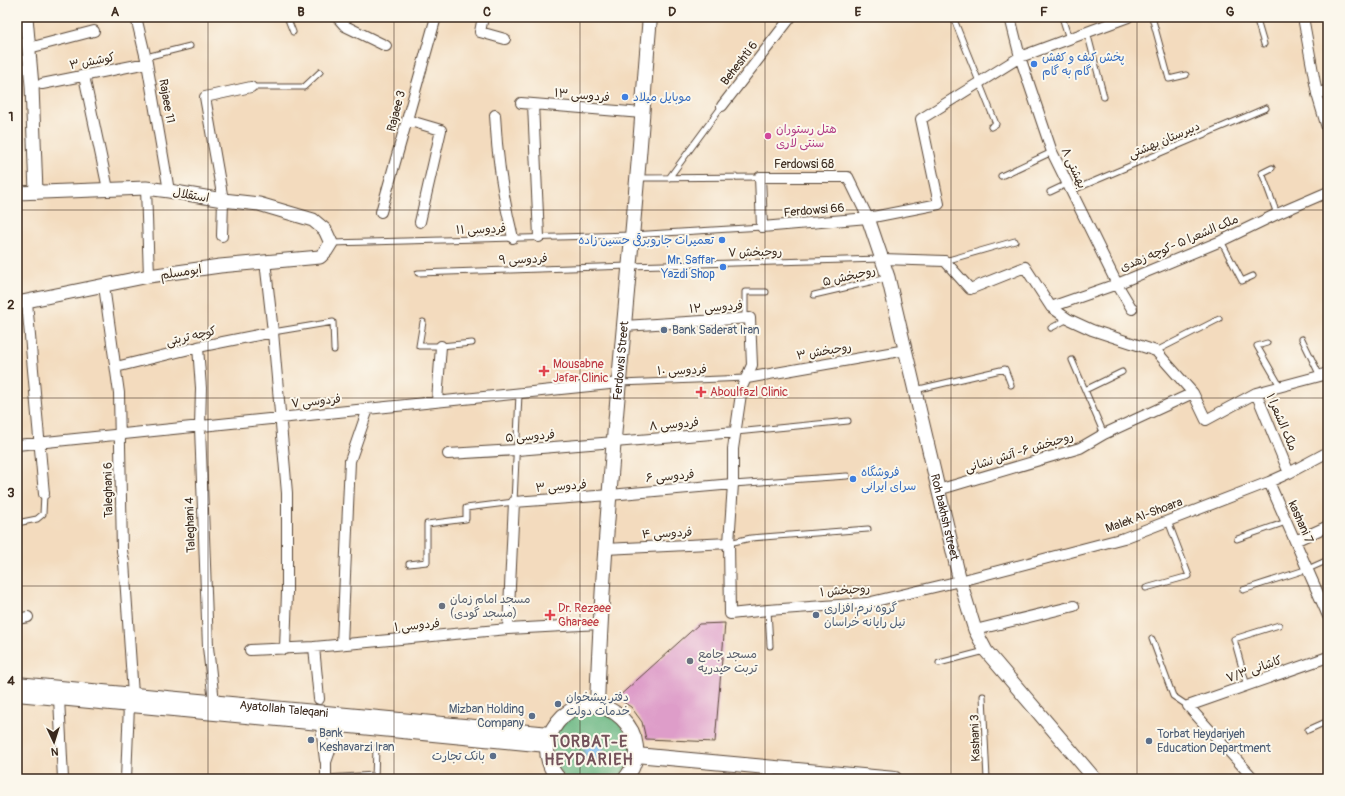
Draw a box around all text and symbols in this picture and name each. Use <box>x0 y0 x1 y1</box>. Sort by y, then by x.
text: A <box>111 4 120 20</box>
text: B <box>297 4 305 20</box>
text: C <box>483 4 491 20</box>
text: D <box>668 4 676 20</box>
text: E <box>855 4 862 20</box>
text: F <box>1040 4 1048 20</box>
text: G <box>1226 4 1235 20</box>
street label: Beheshti 6 <box>718 38 761 88</box>
street label: کوشش ۳ <box>68 50 116 73</box>
place label: پخش کیف و کفش گام به گام <box>1042 50 1124 80</box>
marker: پخش کیف و کفش گام به گام <box>1029 59 1039 69</box>
street label: Rajaee 11 <box>155 78 178 124</box>
street label: فردوسی ۱۳ <box>554 86 610 105</box>
street label: Rajaee 3 <box>384 89 409 133</box>
place label: موبایل میلاد <box>633 90 691 105</box>
marker: موبایل میلاد <box>620 92 630 102</box>
text: 1 <box>8 109 14 125</box>
street label: دبیرستان بهشتی <box>1126 119 1202 162</box>
place label: هتل رستوران سنتی لاری <box>776 122 837 151</box>
marker: هتل رستوران سنتی لاری <box>763 131 773 141</box>
street label: بهشتی ۸ <box>1058 145 1089 191</box>
street label: Ferdowsi 68 <box>774 157 834 172</box>
street label: استقلال <box>172 185 210 206</box>
street label: Ferdowsi 66 <box>783 200 845 221</box>
street label: ملک الشعرا ۵ -کوچه زهدی <box>1118 212 1241 275</box>
street label: فردوسی ۱۱ <box>456 221 506 238</box>
place label: تعمیرات جاروبرقی حسین زاده <box>578 233 714 248</box>
marker: تعمیرات جاروبرقی حسین زاده <box>717 235 727 245</box>
street label: روحبخش ۷ <box>728 245 782 260</box>
street label: فردوسی ۹ <box>498 251 548 268</box>
place label: Mr. Saffar Yazdi Shop <box>660 253 716 282</box>
street label: ابومسلم <box>159 262 203 284</box>
marker: Mr. Saffar Yazdi Shop <box>718 262 728 272</box>
street label: روحبخش ۵ <box>821 263 877 290</box>
text: 2 <box>7 297 15 313</box>
street label: فردوسی ۱۲ <box>689 298 743 317</box>
street label: Ferdowsi Street <box>610 320 632 401</box>
street label: کوچه تربتی <box>164 323 218 350</box>
place label: Bank Saderat Iran <box>672 323 760 338</box>
marker: Bank Saderat Iran <box>659 325 669 335</box>
street label: روحبخش ۳ <box>795 339 853 364</box>
place label: Mousabne Jafar Clinic <box>553 357 609 386</box>
street label: فردوسی ۱۰ <box>657 362 707 379</box>
marker: Mousabne Jafar Clinic <box>538 365 550 377</box>
place label: Aboulfazl Clinic <box>710 385 788 400</box>
marker: Aboulfazl Clinic <box>695 386 707 398</box>
street label: فردوسی ۷ <box>290 391 342 412</box>
street label: ملک الشعرا ۱ <box>1263 391 1300 453</box>
street label: فردوسی ۸ <box>649 415 700 434</box>
street label: فردوسی ۵ <box>505 427 555 446</box>
street label: روحبخش ۶- آتش نشانی <box>963 429 1075 476</box>
street label: Taleghani 6 <box>101 462 116 518</box>
place label: فروشگاه سرای ایرانی <box>861 465 916 494</box>
street label: فردوسی ۶ <box>645 467 695 486</box>
street label: Roh bakhsh street <box>927 472 962 562</box>
marker: فروشگاه سرای ایرانی <box>848 474 858 484</box>
street label: فردوسی ۳ <box>535 477 587 496</box>
text: 3 <box>7 485 15 501</box>
street label: Malek Al-Shoara <box>1104 494 1185 536</box>
street label: Taleghani 4 <box>182 497 199 553</box>
street label: kashani 7 <box>1285 499 1317 546</box>
street label: فردوسی ۴ <box>641 525 693 542</box>
street label: روحبخش ۱ <box>819 581 871 600</box>
place label: مسجد امام زمان (مسجد گودی) <box>450 592 531 621</box>
marker: مسجد امام زمان (مسجد گودی) <box>437 601 447 611</box>
place label: Dr. Rezaee Gharaee <box>558 601 611 630</box>
place label: گروه نرم افزاری نیل رایانه خراسان <box>824 601 905 630</box>
marker: Dr. Rezaee Gharaee <box>545 610 555 620</box>
marker: گروه نرم افزاری نیل رایانه خراسان <box>811 610 821 620</box>
street label: فردوسی ۱ <box>394 616 441 635</box>
place label: مسجد جامع تربت حیدریه <box>698 647 758 676</box>
street label: کاشانی ۷/۳ <box>1224 653 1284 686</box>
marker: مسجد جامع تربت حیدریه <box>685 656 695 666</box>
text: 4 <box>7 673 15 689</box>
place label: دفتر پیشخوان خدمات دولت <box>566 690 630 719</box>
street label: Ayatollah Taleqani <box>239 698 329 721</box>
marker: دفتر پیشخوان خدمات دولت <box>553 699 563 709</box>
place label: Mizban Holding Company <box>449 702 524 731</box>
marker: Mizban Holding Company <box>527 711 537 721</box>
street label: Kashani 3 <box>967 714 984 762</box>
north arrow <box>34 722 74 762</box>
place label: Bank Keshavarzi Iran <box>319 726 395 755</box>
place label: Torbat Heydariyeh Education Department <box>1157 727 1271 756</box>
district label: TORBAT-E HEYDARIEH <box>544 732 634 770</box>
marker: Bank Keshavarzi Iran <box>306 735 316 745</box>
marker: Torbat Heydariyeh Education Department <box>1144 736 1154 746</box>
text: N <box>50 745 59 758</box>
place label: بانک تجارت <box>432 749 485 764</box>
marker: بانک تجارت <box>488 751 498 761</box>

